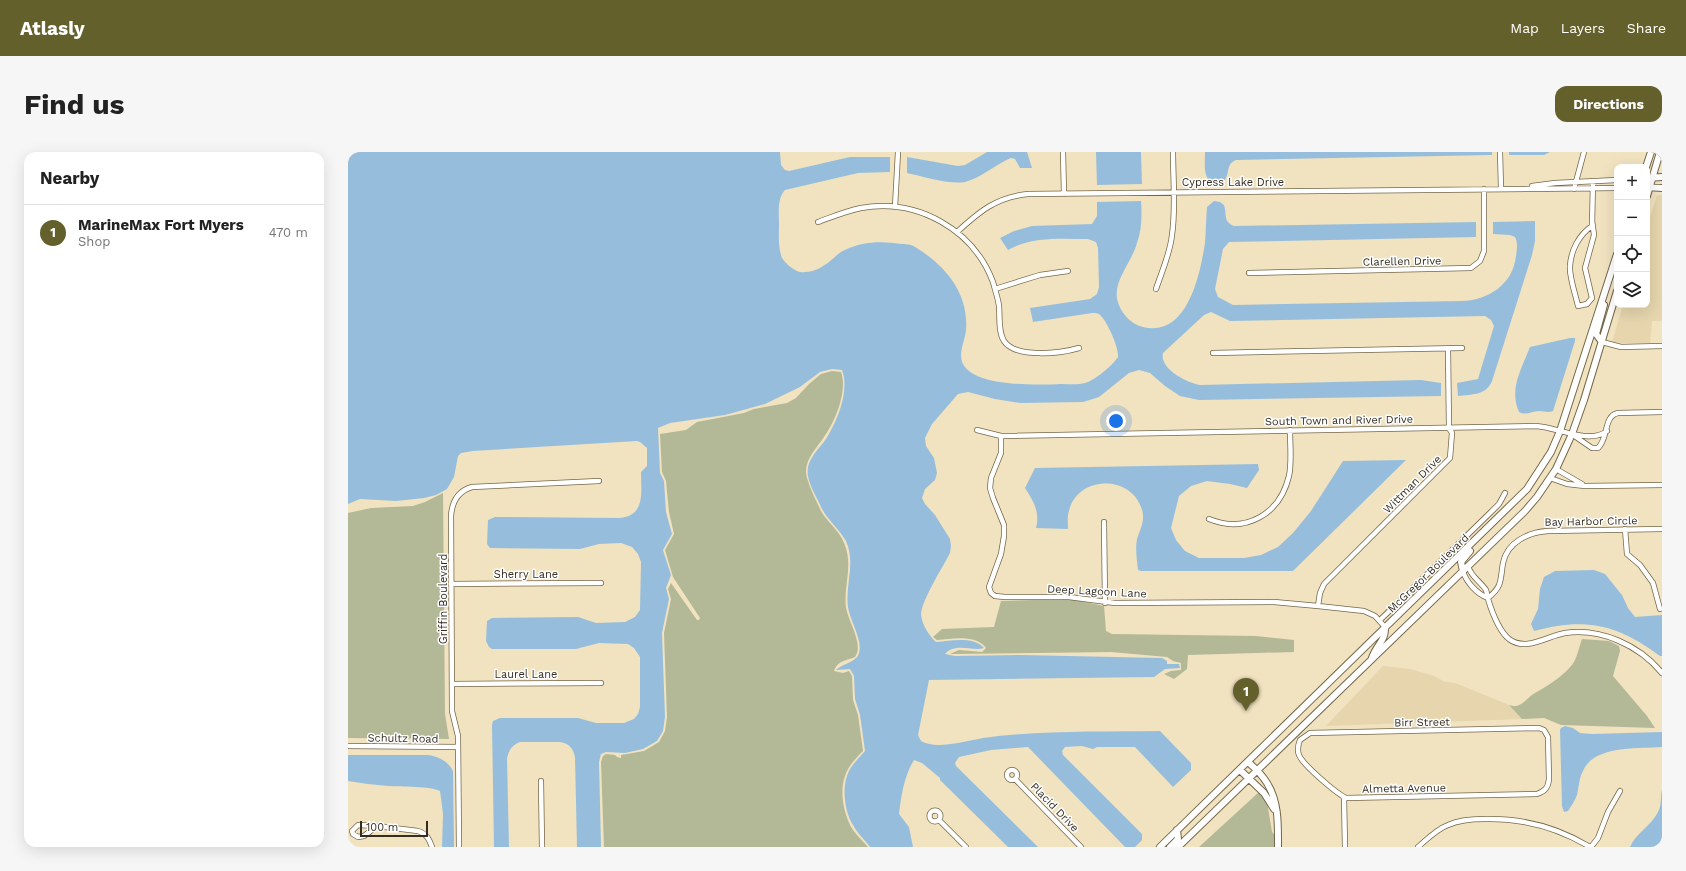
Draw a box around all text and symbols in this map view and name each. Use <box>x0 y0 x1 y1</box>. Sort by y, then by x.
text: Atlasly <box>20 17 85 40</box>
text: Map <box>1510 20 1539 36</box>
text: Layers <box>1561 20 1605 36</box>
text: Share <box>1627 20 1666 36</box>
button: Directions <box>1555 86 1662 122</box>
text: Find us <box>24 88 124 121</box>
map controls <box>1614 164 1650 308</box>
button: + <box>1614 164 1650 200</box>
text: Nearby <box>40 168 99 188</box>
street label: Cypress Lake Drive <box>1182 176 1284 189</box>
button: − <box>1614 200 1650 236</box>
text: MarineMax Fort Myers <box>78 216 244 234</box>
text: 1 <box>50 225 56 240</box>
text: 470 m <box>269 225 308 240</box>
text: Shop <box>78 234 110 249</box>
button: locate <box>1614 236 1650 272</box>
street label: Clarellen Drive <box>1363 254 1442 269</box>
button: layers <box>1614 272 1650 308</box>
your location <box>1106 411 1126 431</box>
street label: South Town and River Drive <box>1265 413 1413 428</box>
street label: Wittman Drive <box>1381 453 1444 516</box>
street label: Bay Harbor Circle <box>1544 514 1638 529</box>
street label: McGregor Boulevard <box>1385 531 1472 615</box>
street label: Griffin Boulevard <box>437 554 450 644</box>
street label: Sherry Lane <box>494 568 558 581</box>
street label: Deep Lagoon Lane <box>1047 582 1147 601</box>
street label: Laurel Lane <box>495 668 557 681</box>
pin: 1 <box>1233 678 1259 711</box>
street label: Birr Street <box>1394 716 1450 729</box>
street label: Schultz Road <box>367 731 439 746</box>
street label: Placid Drive <box>1028 780 1081 835</box>
street label: Almetta Avenue <box>1362 781 1446 796</box>
scale bar <box>360 819 428 838</box>
text: 100 m <box>366 821 398 834</box>

